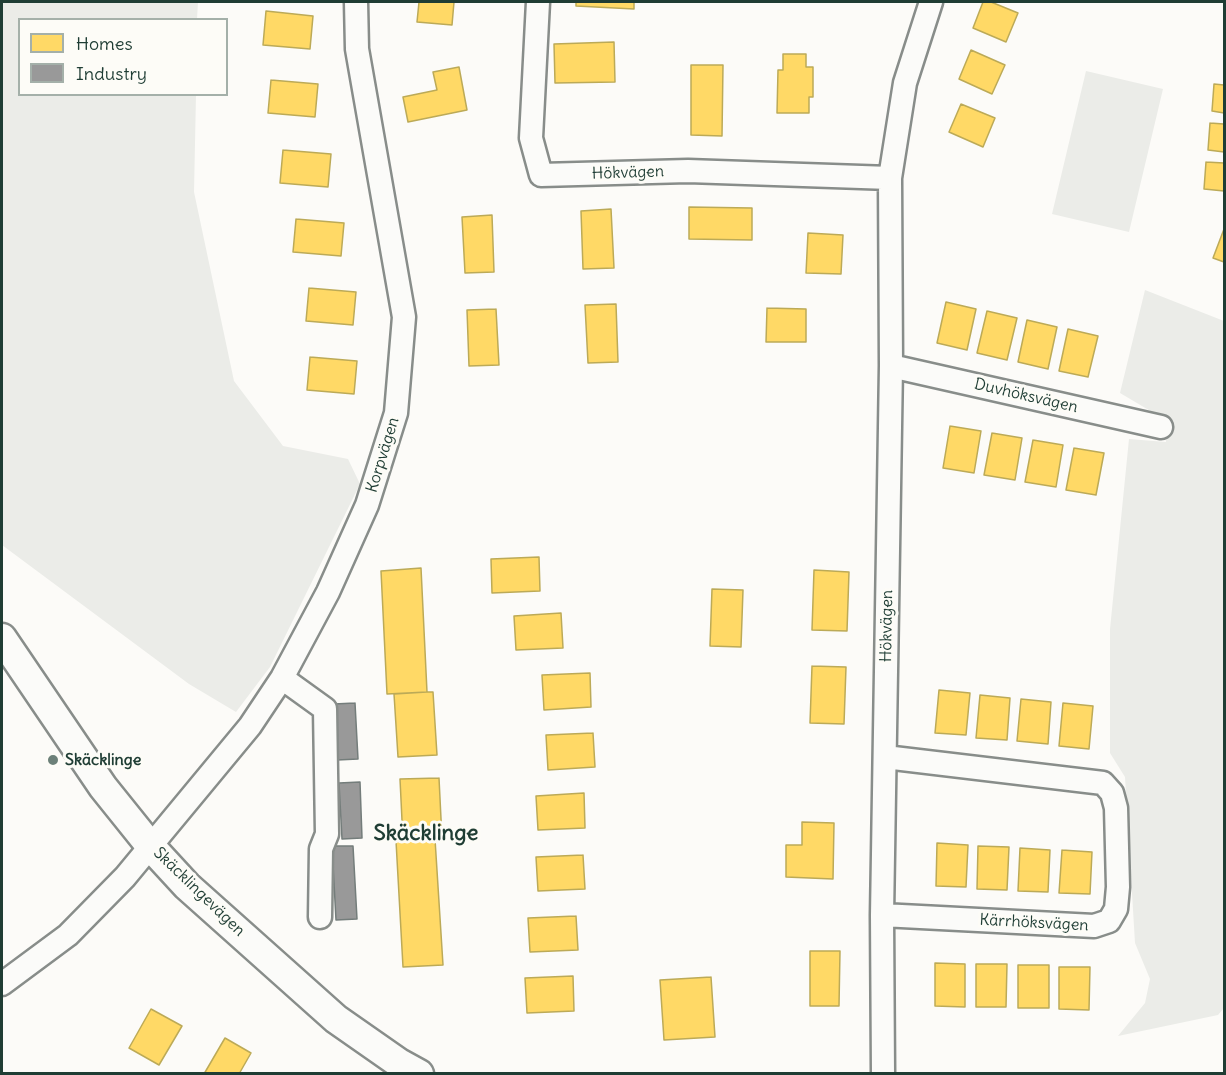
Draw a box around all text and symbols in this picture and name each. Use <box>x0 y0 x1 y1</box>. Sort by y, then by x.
legend <box>18 18 228 96</box>
text: Homes <box>76 32 133 55</box>
text: Industry <box>76 62 147 85</box>
street label: Hökvägen <box>592 162 664 184</box>
street label: Duvhöksvägen <box>972 375 1080 417</box>
street label: Korpvägen <box>362 415 404 495</box>
street label: Hökvägen <box>877 590 897 662</box>
place label: Skäcklinge <box>65 750 141 770</box>
marker: Skäcklinge <box>46 753 60 767</box>
district label: Skäcklinge <box>374 821 478 847</box>
street label: Skäcklingevägen <box>149 843 249 941</box>
street label: Kärrhöksvägen <box>979 911 1089 935</box>

